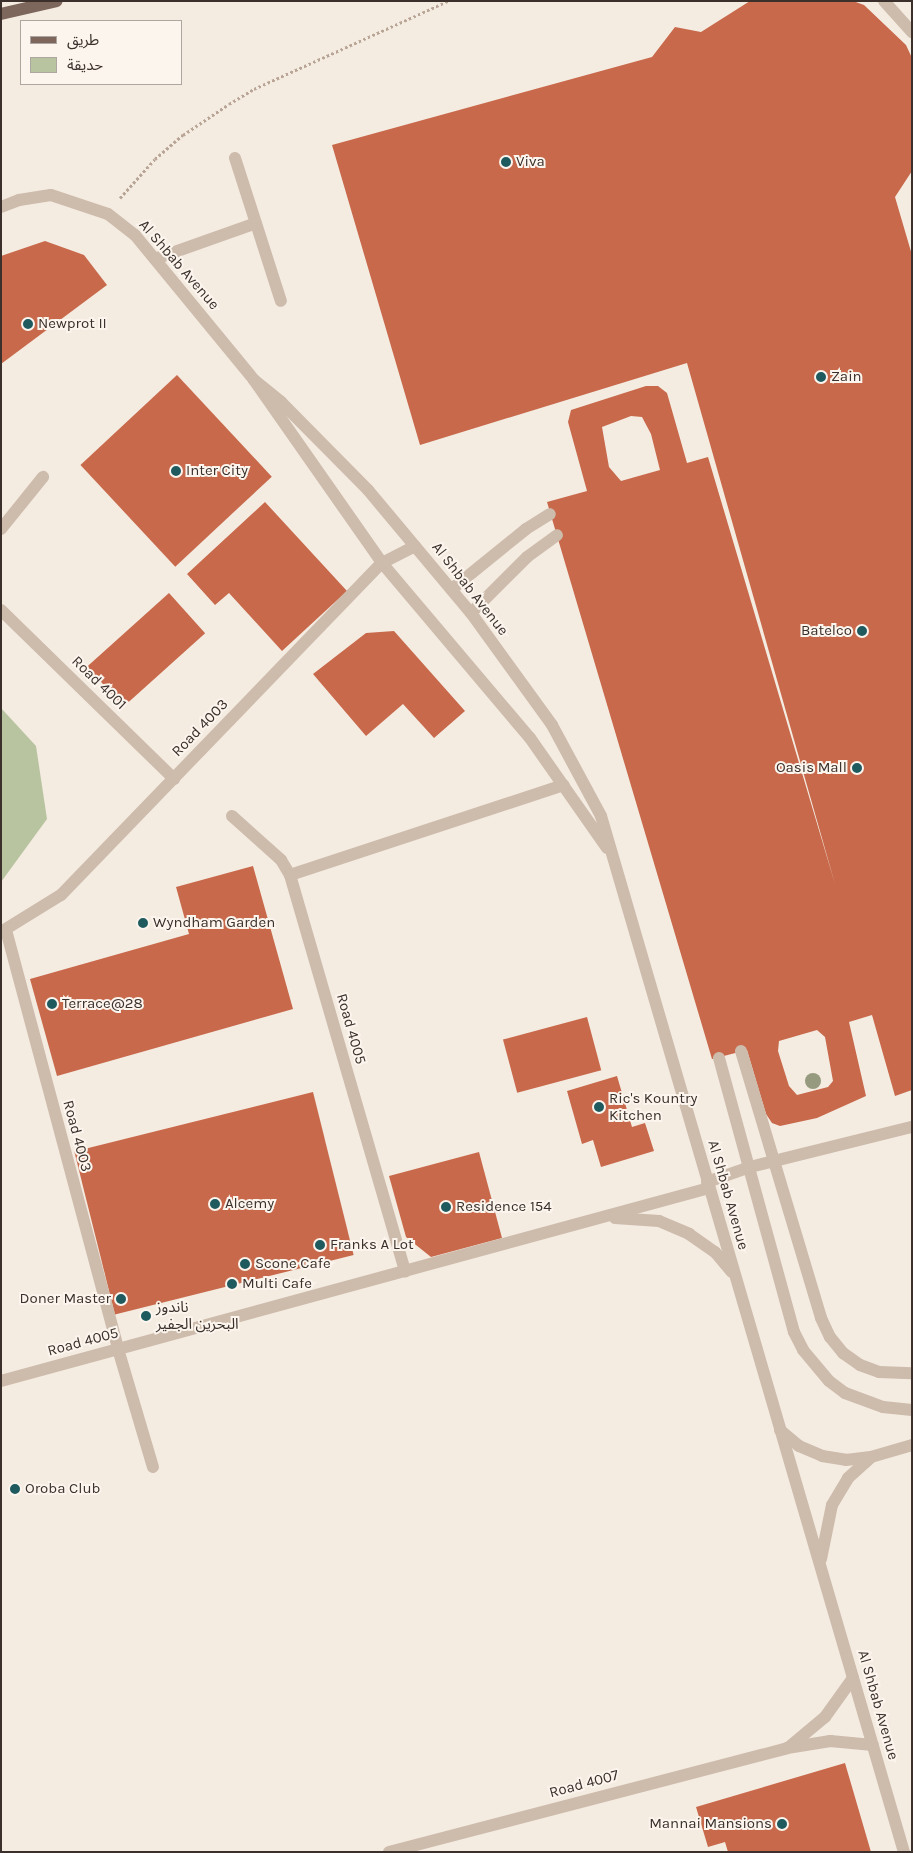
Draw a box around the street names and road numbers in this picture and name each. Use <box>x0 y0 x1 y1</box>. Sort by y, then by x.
street label: Al Shbab Avenue <box>135 216 223 314</box>
street label: Al Shbab Avenue <box>428 539 512 639</box>
street label: Road 4001 <box>68 652 130 714</box>
street label: Road 4003 <box>168 695 232 761</box>
street label: Road 4005 <box>332 992 370 1066</box>
street label: Road 4003 <box>59 1098 95 1174</box>
street label: Al Shbab Avenue <box>704 1138 752 1252</box>
street label: Road 4005 <box>46 1324 120 1360</box>
street label: Al Shbab Avenue <box>854 1648 902 1762</box>
street label: Road 4007 <box>547 1766 621 1802</box>

